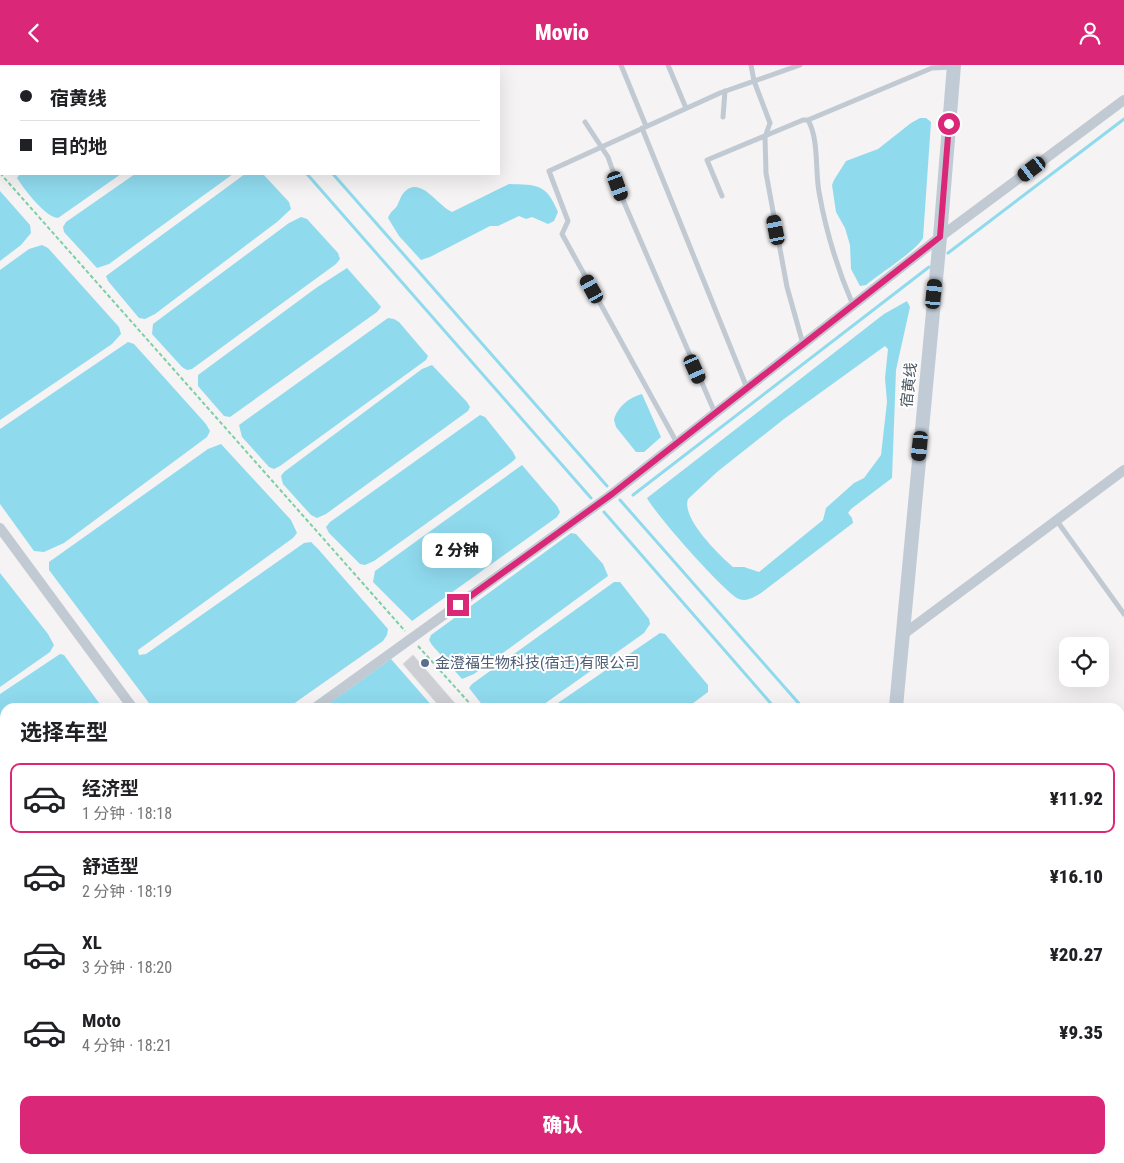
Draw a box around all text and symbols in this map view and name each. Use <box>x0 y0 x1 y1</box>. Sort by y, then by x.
icon: back <box>20 19 48 47</box>
icon: person <box>1076 19 1104 47</box>
text: Movio <box>535 20 589 45</box>
text: 宿黄线 <box>50 87 107 110</box>
route start <box>938 113 960 135</box>
text: 目的地 <box>50 135 107 158</box>
car <box>1015 154 1048 184</box>
car <box>605 169 630 203</box>
car <box>765 214 786 246</box>
car <box>578 272 605 306</box>
car <box>924 278 943 310</box>
car <box>682 352 707 386</box>
street label: 宿黄线 <box>898 362 920 408</box>
car <box>910 430 929 462</box>
callout: 2 分钟 <box>423 533 493 567</box>
text: 2 分钟 <box>435 541 479 560</box>
route end <box>447 594 469 616</box>
map controls <box>1059 637 1109 687</box>
button: locate <box>1059 637 1109 687</box>
place label: 金澄福生物科技(宿迁)有限公司 <box>435 654 640 672</box>
marker: 金澄福生物科技(宿迁)有限公司 <box>419 657 431 669</box>
text: 选择车型 <box>20 720 108 745</box>
icon: car <box>22 776 67 821</box>
text: 经济型 <box>82 777 139 800</box>
text: ¥11.92 <box>1050 787 1103 810</box>
text: 1 分钟 · 18:18 <box>82 804 172 823</box>
icon: car <box>22 854 67 899</box>
text: 舒适型 <box>82 855 139 878</box>
text: ¥16.10 <box>1050 865 1103 888</box>
text: 2 分钟 · 18:19 <box>82 882 172 901</box>
text: XL <box>82 931 102 954</box>
icon: car <box>22 932 67 977</box>
text: ¥20.27 <box>1050 943 1103 966</box>
text: 3 分钟 · 18:20 <box>82 958 172 977</box>
text: Moto <box>82 1009 121 1032</box>
icon: car <box>22 1010 67 1055</box>
text: ¥9.35 <box>1059 1021 1103 1044</box>
text: 4 分钟 · 18:21 <box>82 1036 172 1055</box>
button: 确认 <box>20 1096 1105 1154</box>

